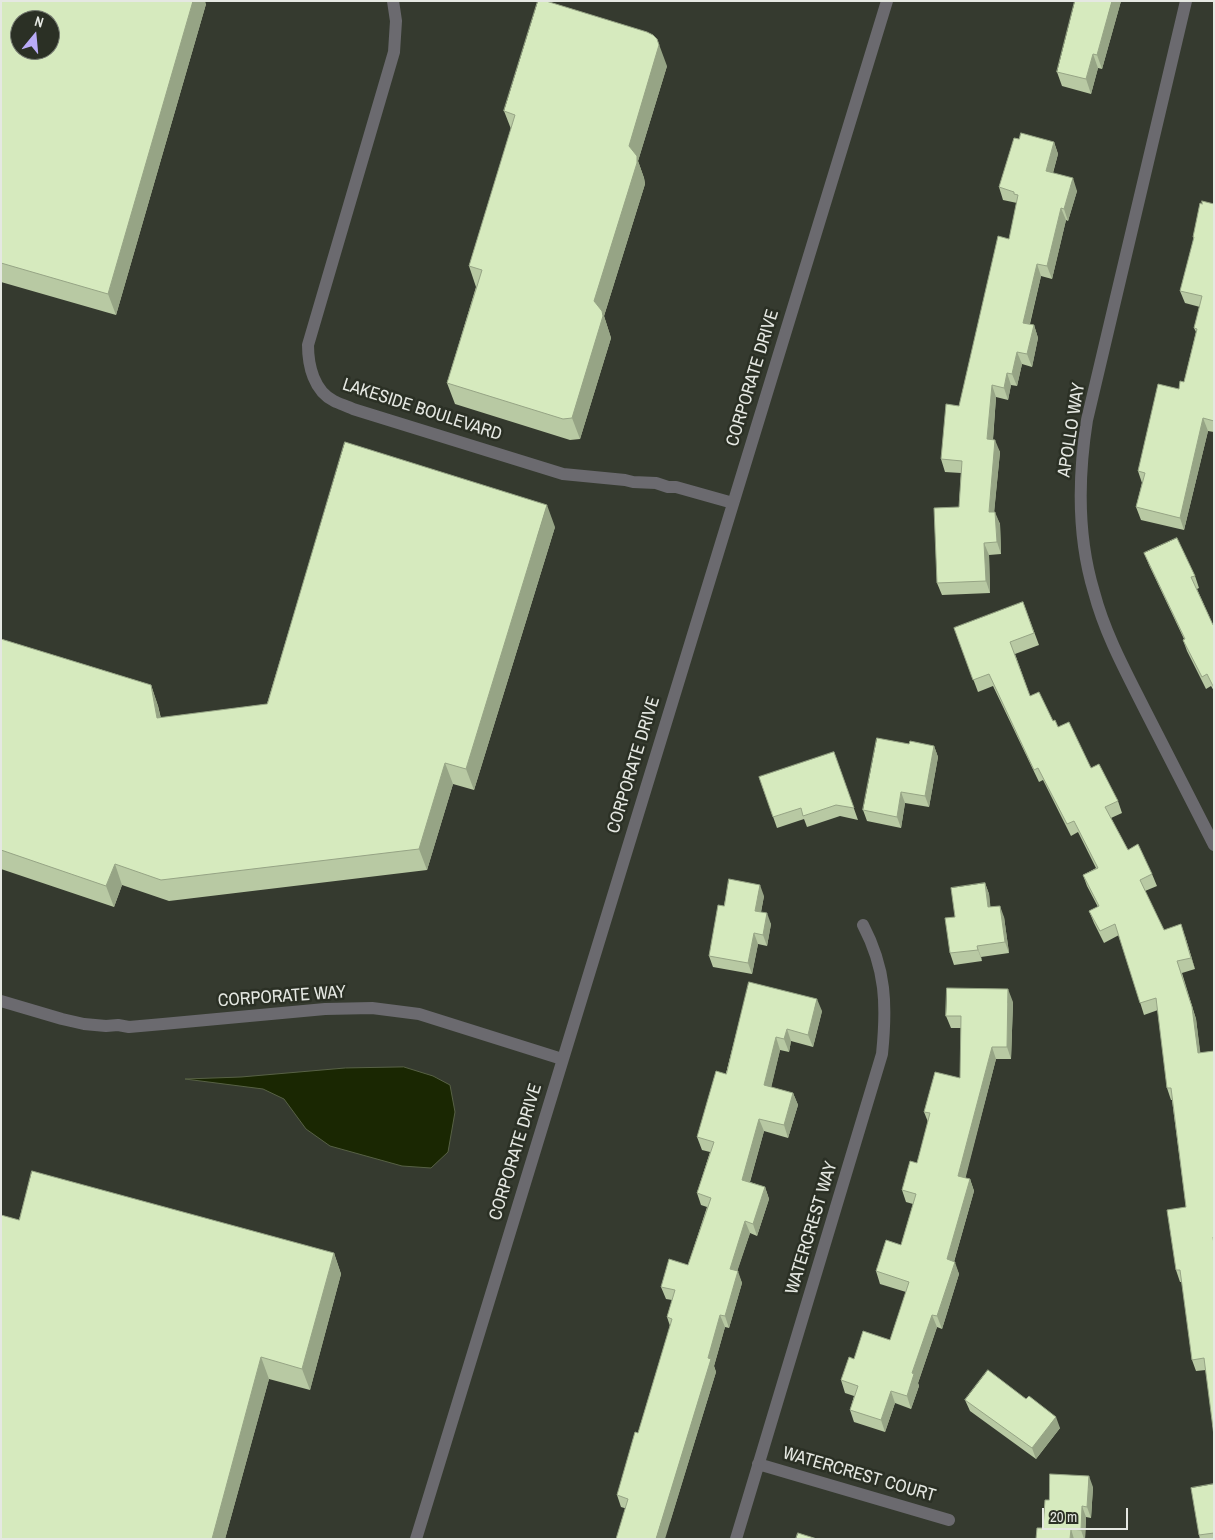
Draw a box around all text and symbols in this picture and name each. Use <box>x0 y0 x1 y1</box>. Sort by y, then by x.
north arrow <box>10 10 60 60</box>
text: N <box>32 12 46 31</box>
street label: CORPORATE DRIVE <box>722 307 784 449</box>
street label: LAKESIDE BOULEVARD <box>340 374 504 446</box>
street label: APOLLO WAY <box>1054 381 1090 479</box>
street label: CORPORATE DRIVE <box>603 694 665 836</box>
street label: CORPORATE WAY <box>217 982 347 1012</box>
street label: CORPORATE DRIVE <box>485 1081 547 1223</box>
street label: WATERCREST WAY <box>782 1159 842 1297</box>
street label: WATERCREST COURT <box>780 1443 938 1507</box>
scale bar <box>1045 1498 1131 1530</box>
text: 20 m <box>1050 1506 1077 1527</box>

